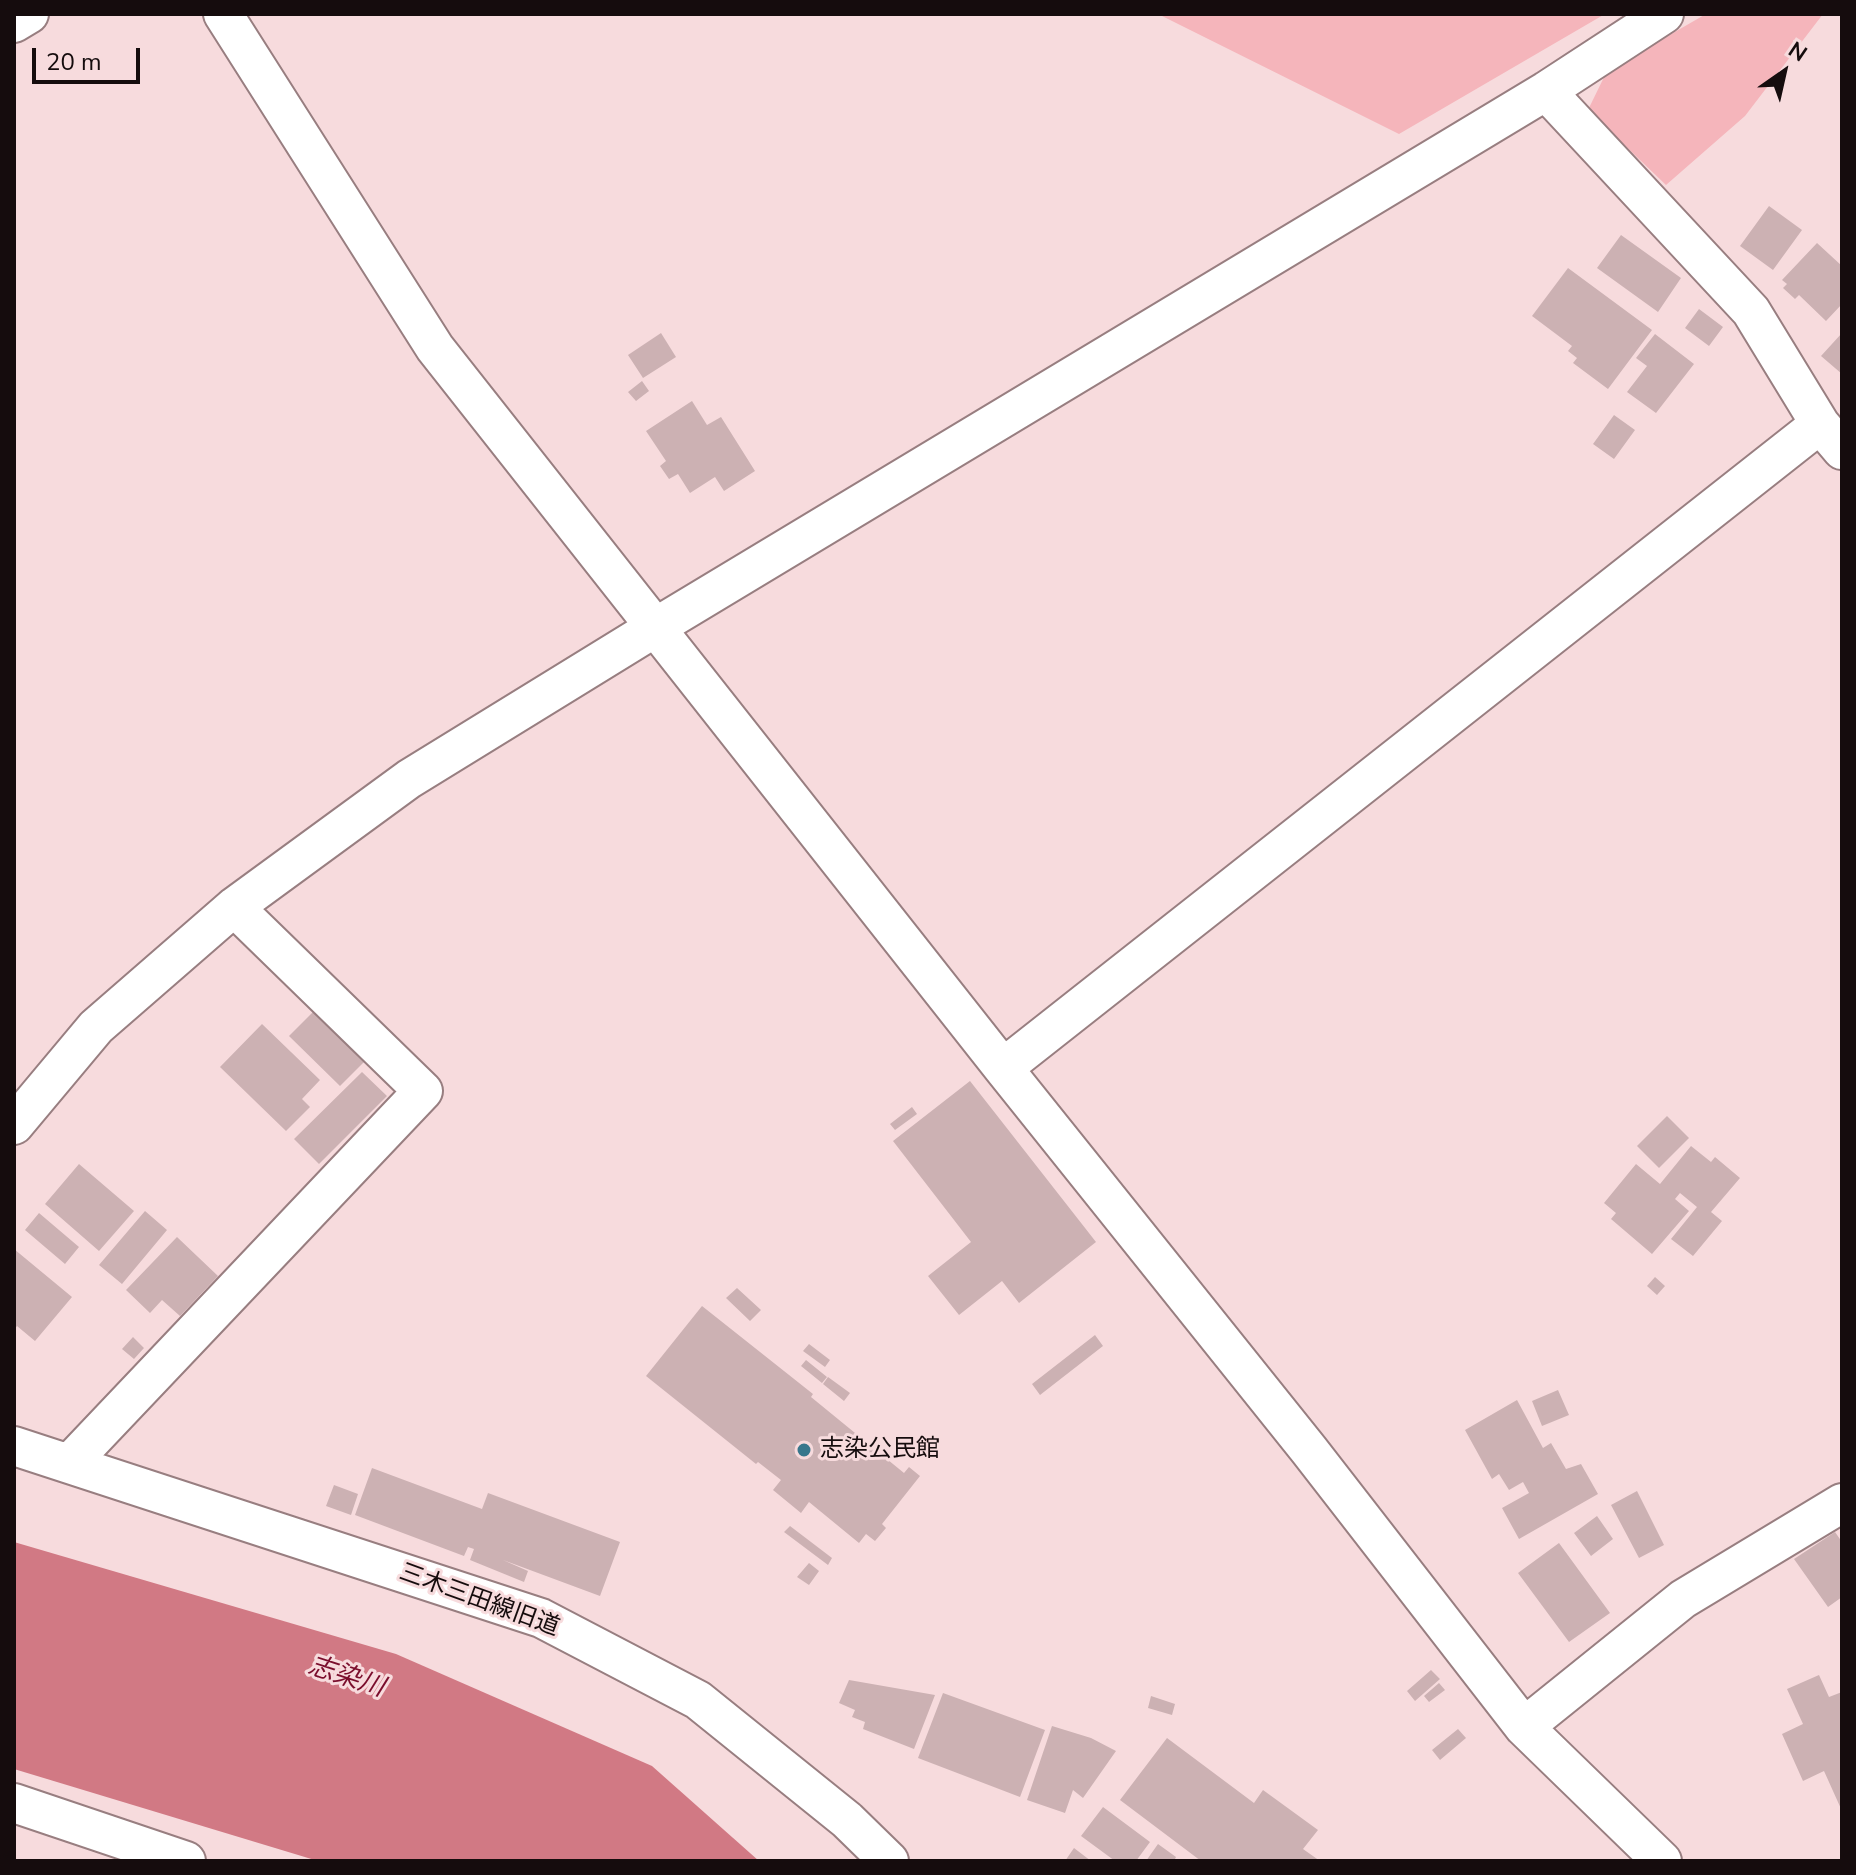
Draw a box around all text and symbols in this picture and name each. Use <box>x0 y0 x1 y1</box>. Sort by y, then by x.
scale bar <box>36 32 144 82</box>
north arrow <box>1744 32 1824 112</box>
text: N <box>1782 35 1813 69</box>
text: 20 m <box>46 46 102 78</box>
place label: 志染公民館 <box>820 1436 940 1464</box>
marker: 志染公民館 <box>795 1441 813 1459</box>
street label: 三木三田線旧道 <box>395 1559 563 1643</box>
water label: 志染川 <box>304 1651 388 1705</box>

